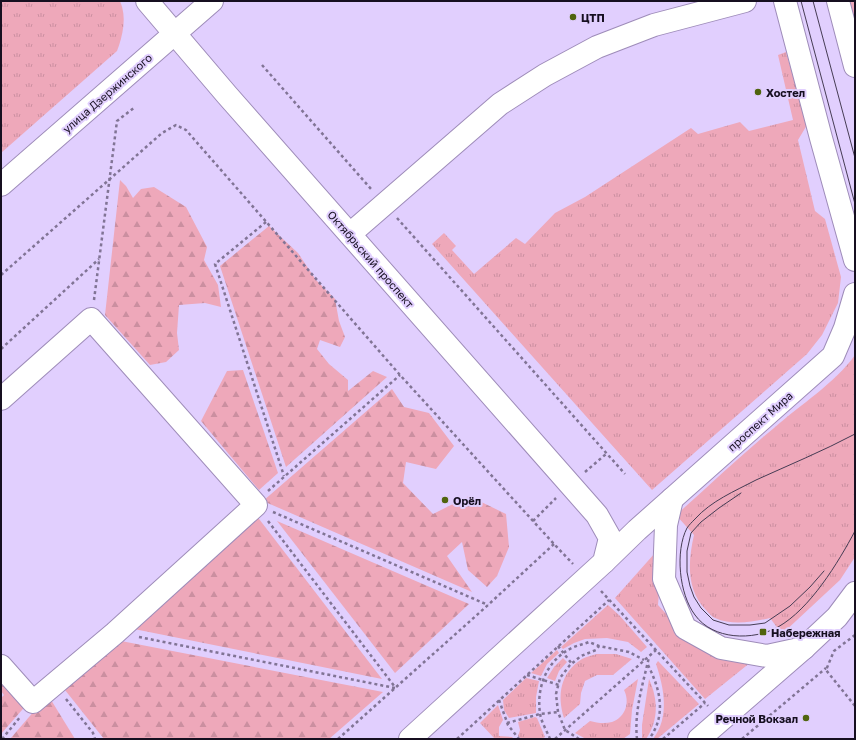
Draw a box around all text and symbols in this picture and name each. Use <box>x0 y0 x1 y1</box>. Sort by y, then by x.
place label: ЦТП <box>581 11 605 24</box>
marker: ЦТП <box>568 12 578 22</box>
street label: улица Дзержинского <box>60 50 155 135</box>
place label: Хостел <box>766 86 805 99</box>
marker: Хостел <box>753 87 763 97</box>
street label: Октябрьский проспект <box>325 208 417 311</box>
street label: проспект Мира <box>725 389 795 453</box>
place label: Орёл <box>453 494 481 507</box>
marker: Орёл <box>440 495 450 505</box>
place label: Набережная <box>771 626 840 639</box>
marker: Набережная <box>758 627 768 637</box>
place label: Речной Вокзал <box>715 712 798 725</box>
marker: Речной Вокзал <box>801 713 811 723</box>

